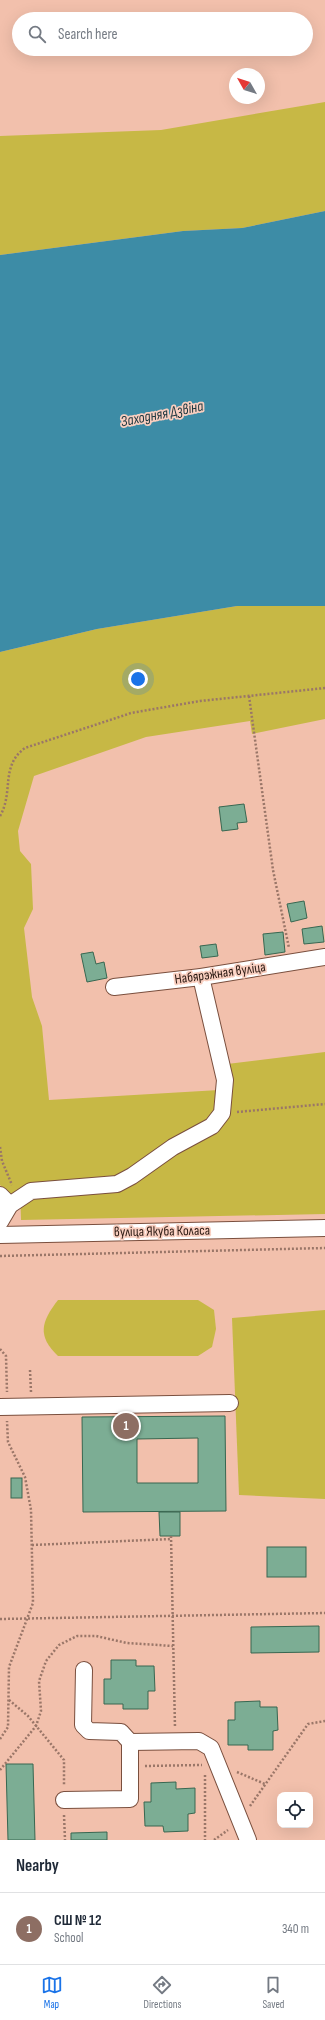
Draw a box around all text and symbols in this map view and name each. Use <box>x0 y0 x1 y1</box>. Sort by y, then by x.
search box <box>12 12 313 56</box>
icon: search <box>26 23 48 45</box>
text: Search here <box>58 25 118 44</box>
north arrow <box>229 68 265 104</box>
water label: Заходняя Дзвіна <box>119 397 205 431</box>
your location <box>128 669 148 689</box>
street label: Набярэжная вуліца <box>173 958 267 988</box>
street label: вуліца Якуба Коласа <box>114 1222 210 1240</box>
pin: 1 <box>113 1411 139 1441</box>
map controls <box>277 1792 313 1828</box>
button: locate <box>277 1792 313 1828</box>
text: Nearby <box>16 1856 59 1876</box>
text: СШ № 12 <box>54 1911 102 1930</box>
text: 1 <box>26 1921 32 1937</box>
text: 340 m <box>282 1921 309 1937</box>
text: School <box>54 1930 84 1946</box>
tab: Map <box>41 1974 63 2011</box>
tab: Directions <box>144 1974 181 2011</box>
tab: Saved <box>262 1974 284 2011</box>

